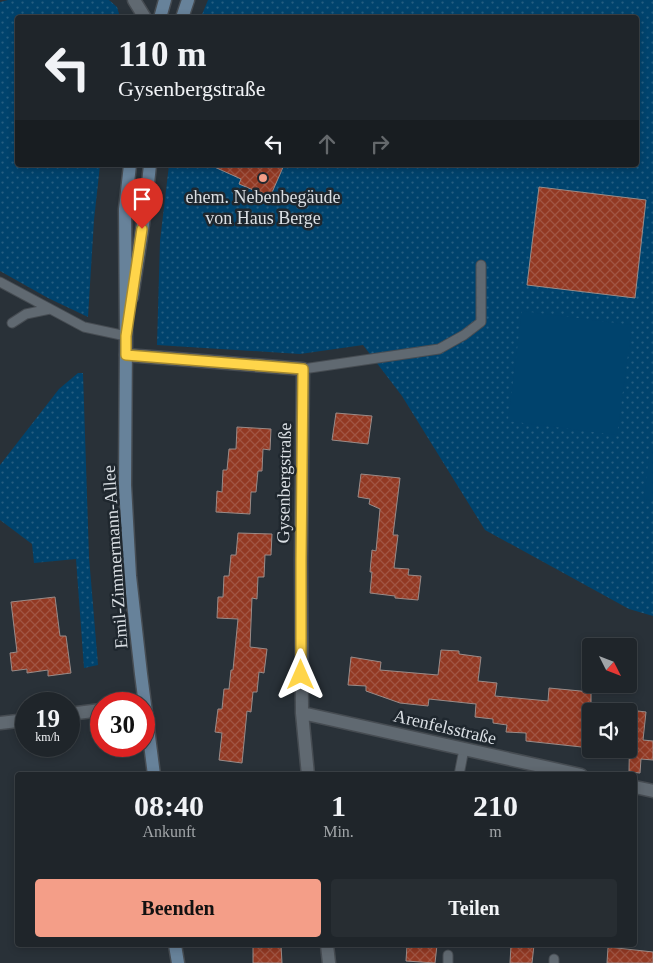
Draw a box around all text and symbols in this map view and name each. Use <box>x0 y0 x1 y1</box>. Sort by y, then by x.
icon: left <box>35 35 100 100</box>
text: 110 m <box>118 35 206 74</box>
text: Gysenbergstraße <box>118 76 265 101</box>
icon: left <box>260 130 288 158</box>
icon: ahead <box>313 130 341 158</box>
icon: right <box>366 130 394 158</box>
marker: ehem. Nebenbegäude von Haus Berge <box>257 172 269 184</box>
pin <box>121 178 163 229</box>
icon: arrive <box>128 185 156 213</box>
place label: ehem. Nebenbegäude von Haus Berge <box>186 187 340 228</box>
street label: Gysenbergstraße <box>273 423 295 543</box>
street label: Emil-Zimmermann-Allee <box>99 465 131 649</box>
north arrow <box>582 638 638 692</box>
map controls <box>582 638 637 758</box>
position arrow <box>274 648 326 700</box>
speed limit sign: 30 <box>90 692 155 757</box>
button: sound <box>582 703 637 758</box>
text: 19 <box>35 705 60 732</box>
street label: Arenfelsstraße <box>392 705 498 749</box>
text: km/h <box>35 730 60 744</box>
text: 08:40 <box>134 789 204 822</box>
text: 1 <box>331 789 346 822</box>
text: 210 <box>473 789 518 822</box>
text: Ankunft <box>142 823 196 840</box>
text: Min. <box>323 823 354 840</box>
text: m <box>489 823 502 840</box>
button: Beenden <box>35 879 321 937</box>
button: Teilen <box>331 879 617 937</box>

